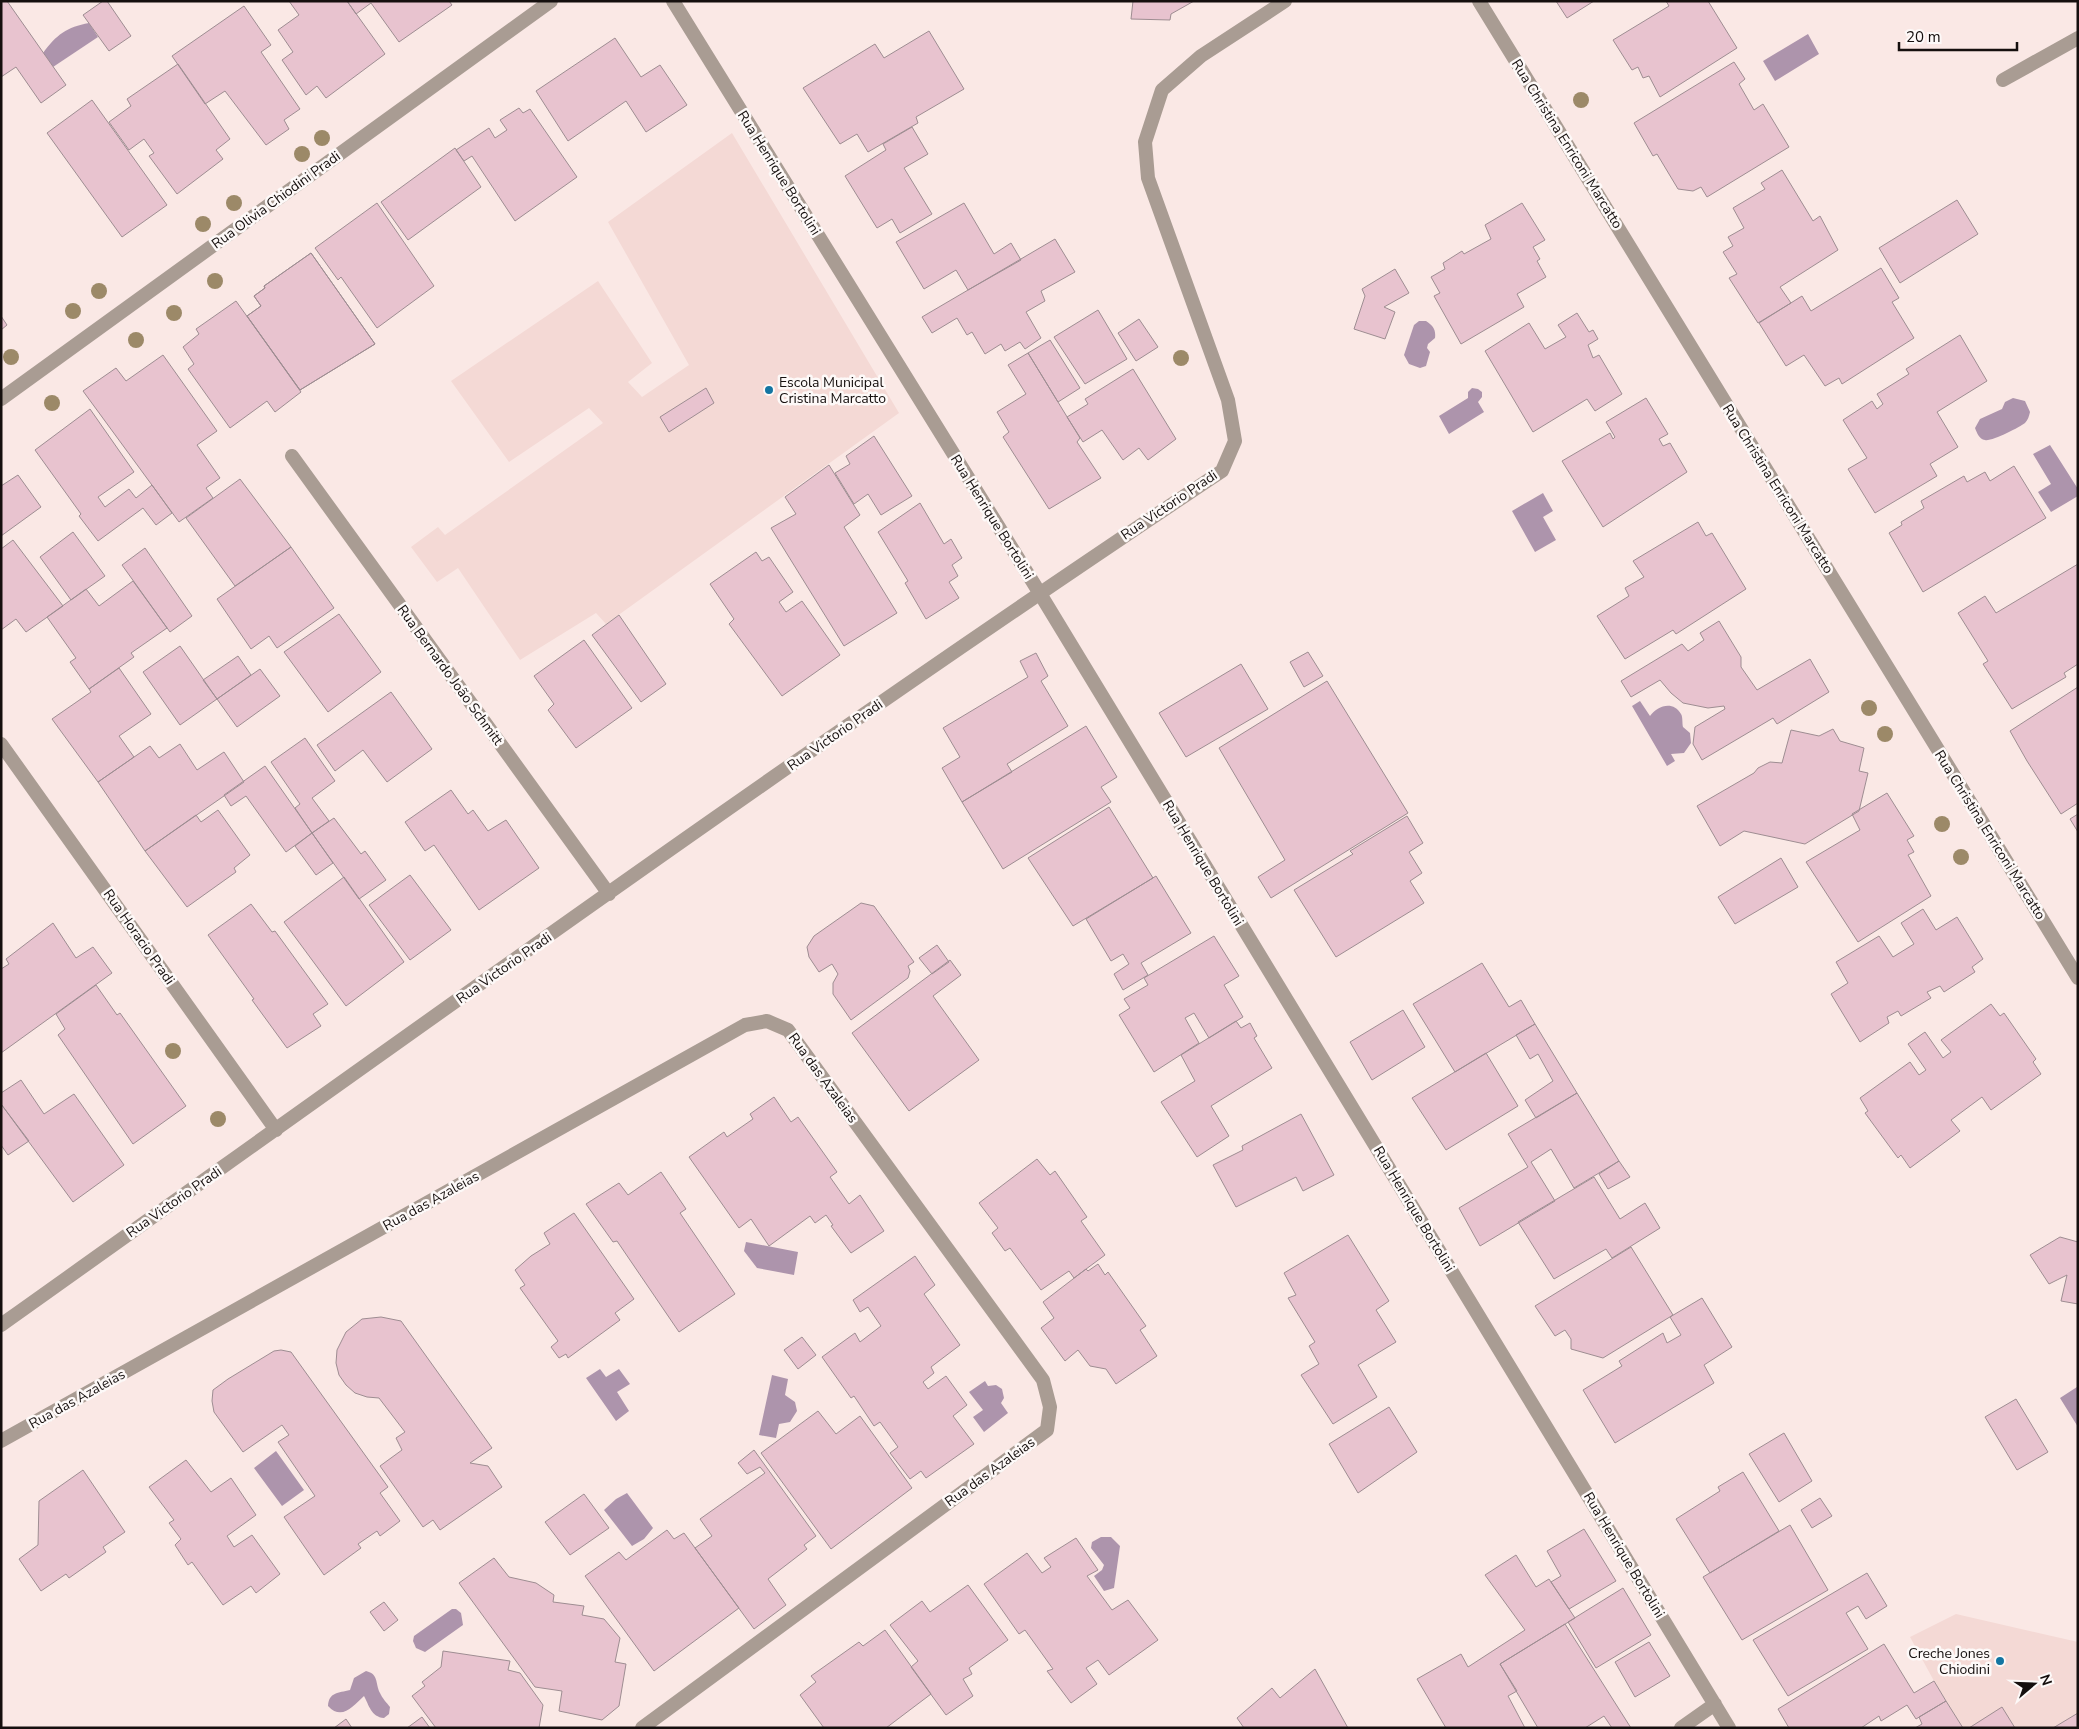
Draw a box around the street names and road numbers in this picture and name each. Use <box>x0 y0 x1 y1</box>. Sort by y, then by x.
street label: Rua Christina Enriconi Marcatto <box>1507 56 1627 233</box>
street label: Rua Henrique Bortolini <box>733 107 825 239</box>
street label: Rua Olivia Chiodini Pradi <box>208 147 344 253</box>
street label: Rua Christina Enriconi Marcatto <box>1718 401 1838 578</box>
street label: Rua Henrique Bortolini <box>946 451 1038 583</box>
street label: Rua Victorio Pradi <box>1117 466 1221 544</box>
street label: Rua Bernardo João Schmitt <box>393 601 507 749</box>
street label: Rua Victorio Pradi <box>784 695 886 775</box>
street label: Rua Christina Enriconi Marcatto <box>1930 747 2050 924</box>
street label: Rua Henrique Bortolini <box>1158 797 1248 929</box>
street label: Rua Horacio Pradi <box>99 885 179 989</box>
street label: Rua Victorio Pradi <box>453 928 555 1008</box>
street label: Rua das Azaleias <box>784 1029 862 1127</box>
street label: Rua Henrique Bortolini <box>1369 1143 1459 1275</box>
street label: Rua Victorio Pradi <box>123 1162 225 1242</box>
street label: Rua das Azaleias <box>380 1167 483 1235</box>
street label: Rua das Azaleias <box>26 1365 129 1433</box>
street label: Rua das Azaleias <box>941 1433 1039 1511</box>
street label: Rua Henrique Bortolini <box>1579 1489 1669 1621</box>

